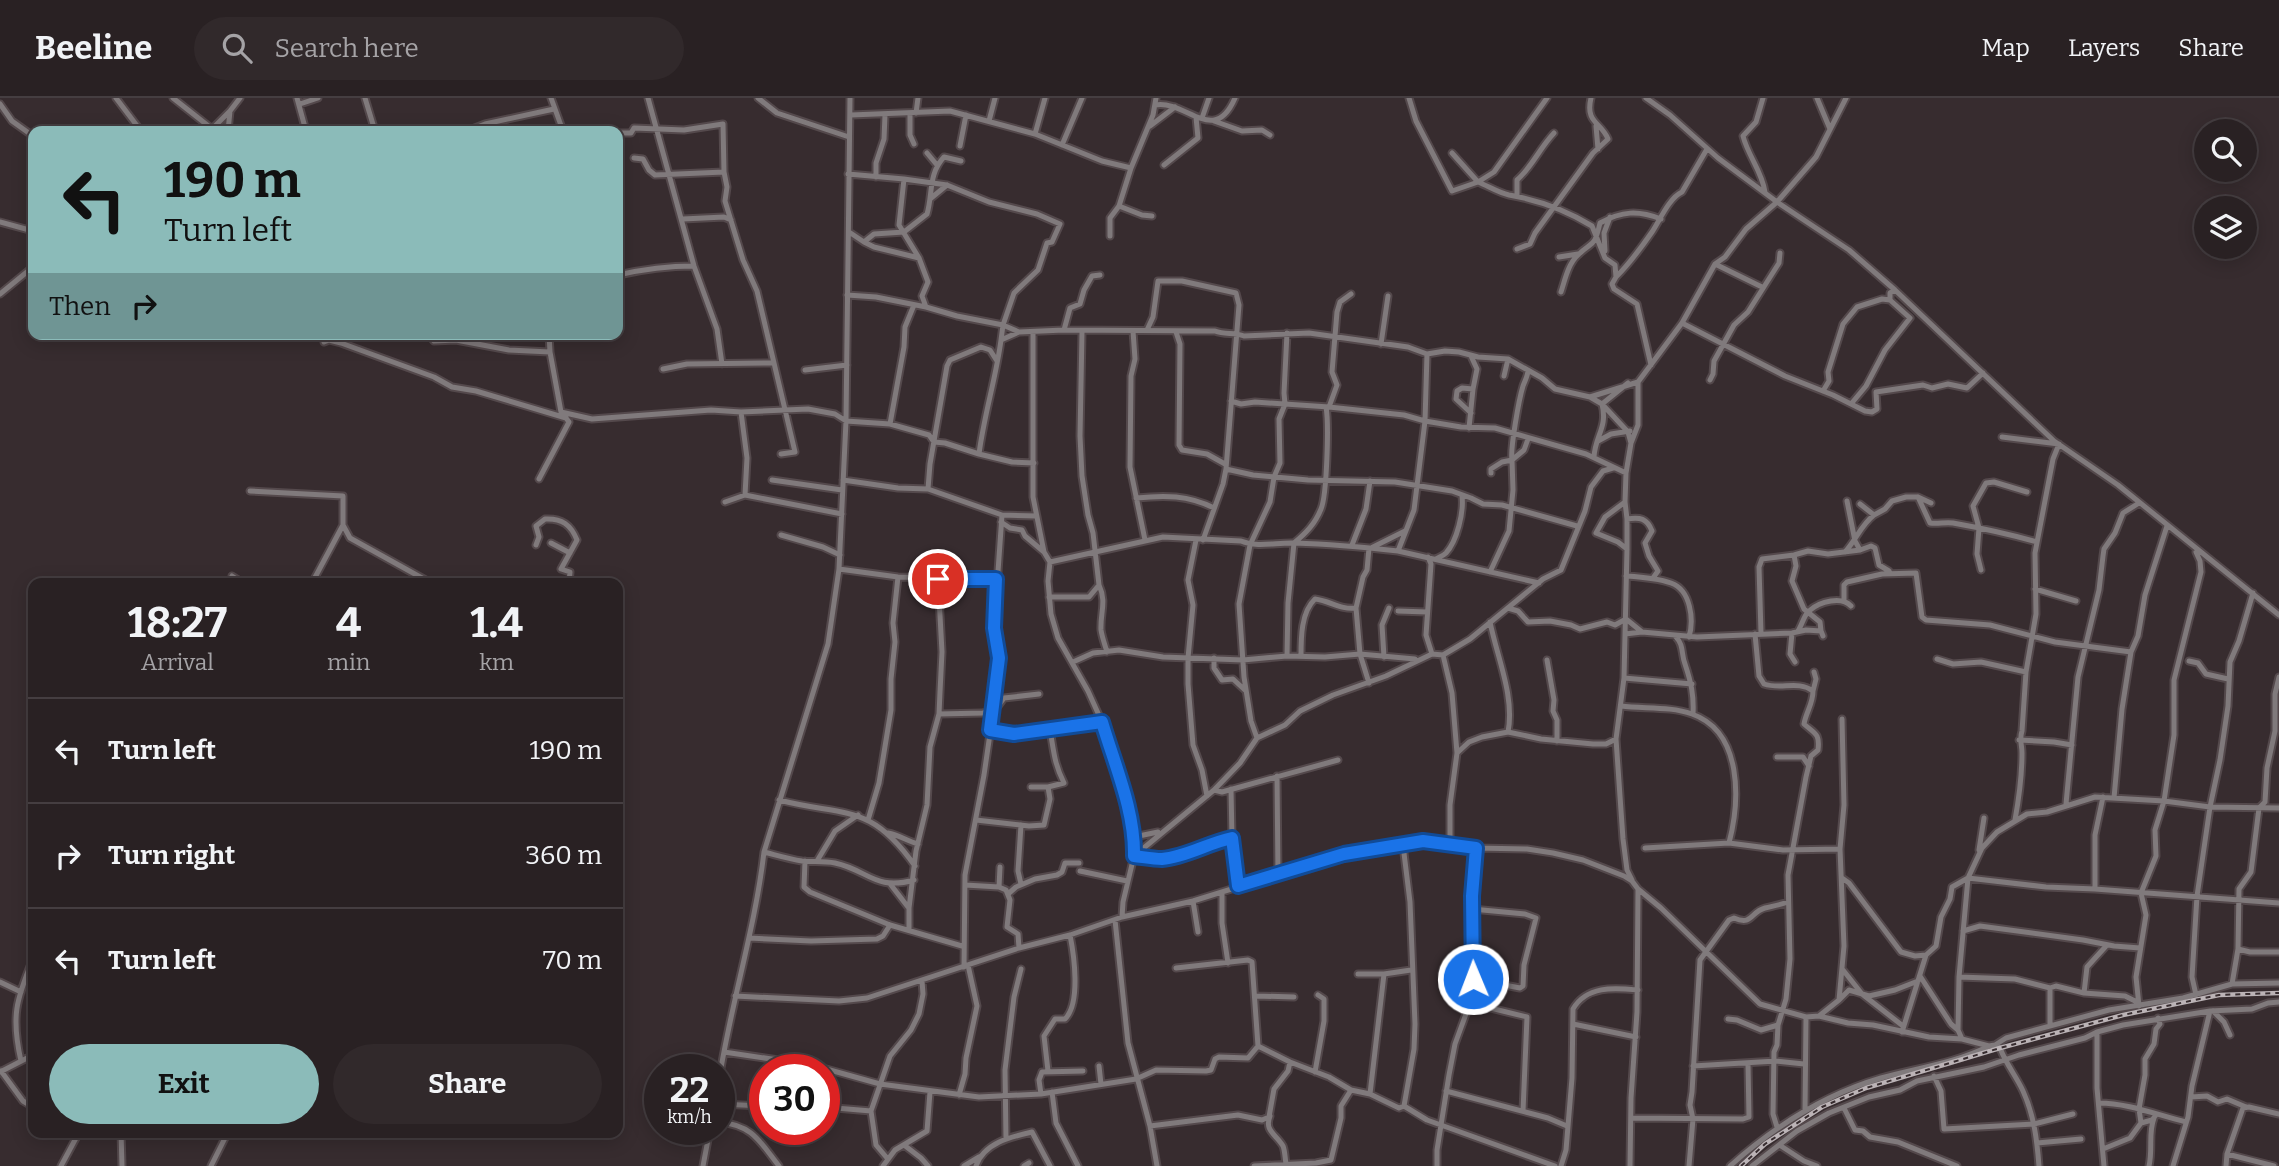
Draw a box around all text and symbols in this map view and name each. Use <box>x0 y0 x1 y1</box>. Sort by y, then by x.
search box <box>194 17 684 80</box>
text: Beeline <box>35 28 152 68</box>
icon: search <box>218 29 256 67</box>
text: Search here <box>274 33 419 64</box>
text: Map <box>1982 34 2030 62</box>
text: Layers <box>2068 34 2140 62</box>
text: Share <box>2178 34 2244 62</box>
map controls <box>2194 119 2257 259</box>
button: search <box>2194 119 2257 182</box>
text: 190 m <box>164 151 301 210</box>
icon: left <box>49 154 140 245</box>
button: layers <box>2194 196 2257 259</box>
text: Turn left <box>164 211 292 249</box>
icon: right <box>125 287 163 325</box>
text: Then <box>49 291 111 322</box>
pin <box>908 549 968 609</box>
icon: arrive <box>919 560 957 598</box>
text: 18:27 <box>128 598 227 648</box>
text: 4 <box>336 598 361 648</box>
text: 1.4 <box>470 598 523 648</box>
text: Arrival <box>141 648 214 676</box>
text: min <box>327 648 370 676</box>
text: km <box>479 648 514 676</box>
icon: left <box>49 732 87 770</box>
text: Turn left <box>108 735 216 766</box>
text: 190 m <box>530 735 602 766</box>
icon: right <box>49 837 87 875</box>
text: Turn right <box>108 840 235 871</box>
text: 360 m <box>525 840 602 871</box>
icon: left <box>49 942 87 980</box>
position arrow <box>1436 942 1510 1016</box>
text: Turn left <box>108 945 216 976</box>
text: 70 m <box>543 945 602 976</box>
button: Exit <box>49 1044 319 1124</box>
button: Share <box>333 1044 602 1124</box>
speed limit sign: 30 <box>749 1054 840 1145</box>
text: 22 <box>670 1069 709 1111</box>
text: km/h <box>667 1106 712 1128</box>

